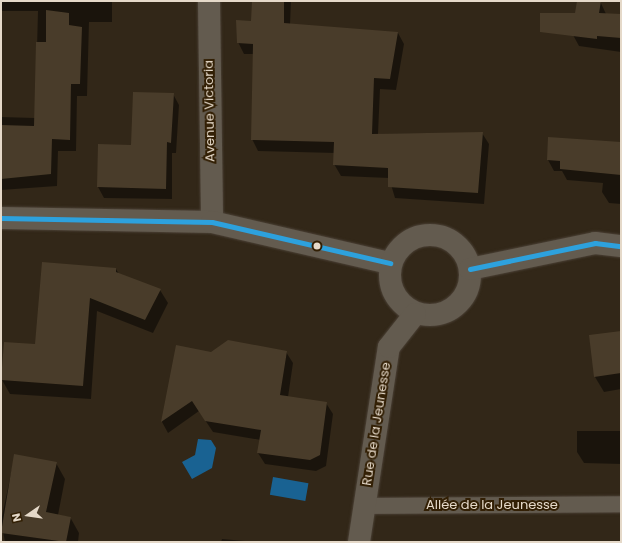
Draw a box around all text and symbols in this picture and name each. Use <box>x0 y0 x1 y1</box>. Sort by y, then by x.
street label: Avenue Victoria <box>201 60 219 162</box>
unlabelled marker <box>312 241 322 251</box>
street label: Rue de la Jeunesse <box>360 361 394 487</box>
north arrow <box>8 495 48 535</box>
street label: Allée de la Jeunesse <box>426 497 558 513</box>
text: N <box>8 512 25 524</box>

